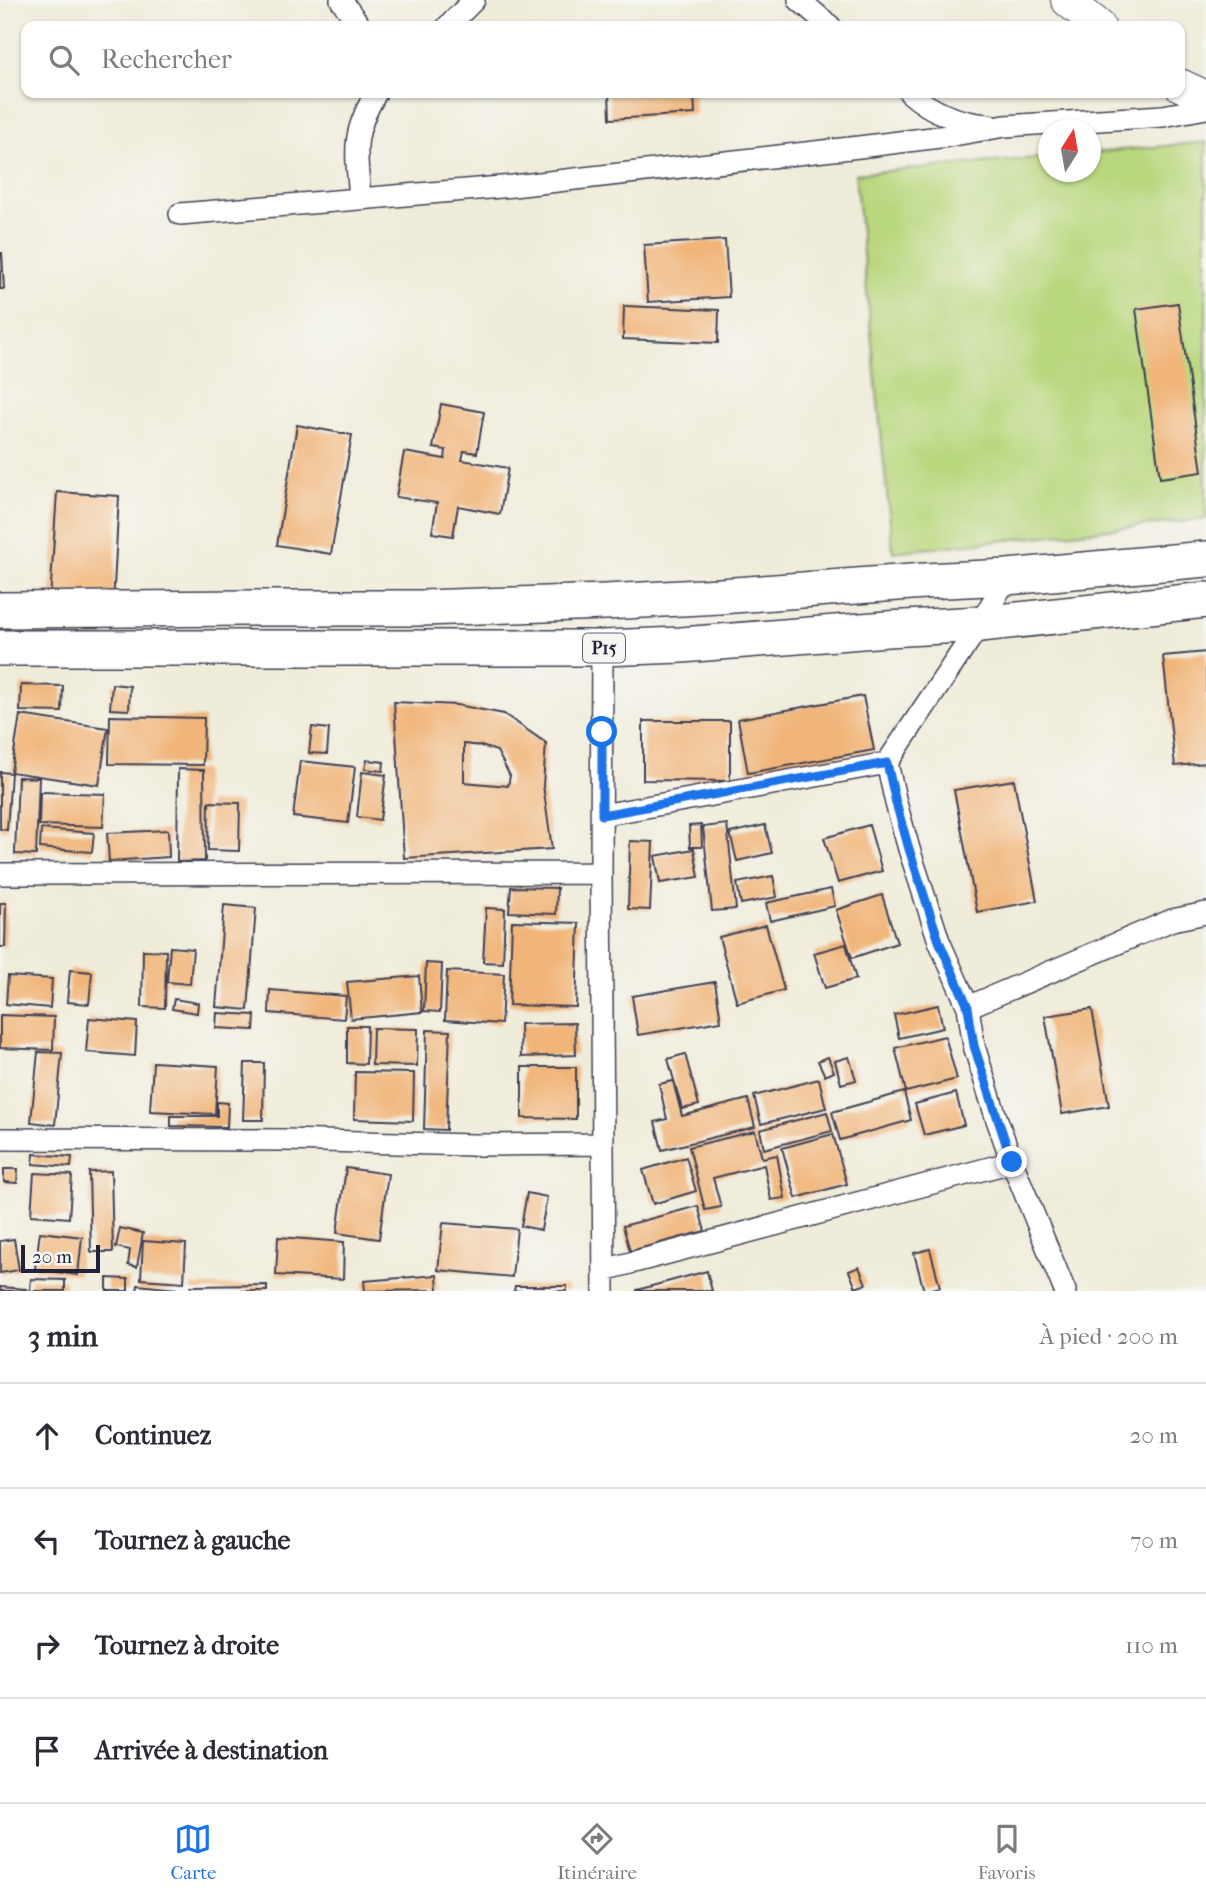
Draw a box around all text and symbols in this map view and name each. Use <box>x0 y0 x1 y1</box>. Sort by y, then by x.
search box <box>21 21 1185 98</box>
icon: search <box>45 41 83 79</box>
text: Rechercher <box>101 44 232 75</box>
north arrow <box>1038 119 1101 182</box>
road number: P15 <box>583 634 625 662</box>
route start <box>586 716 617 747</box>
route end <box>996 1146 1027 1177</box>
scale bar <box>21 1242 100 1274</box>
text: 20 m <box>32 1246 72 1268</box>
text: 3 min <box>28 1319 98 1354</box>
text: À pied · 200 m <box>1039 1323 1178 1350</box>
icon: ahead <box>28 1417 66 1455</box>
text: Continuez <box>95 1420 211 1451</box>
text: 20 m <box>1129 1422 1178 1449</box>
icon: left <box>28 1522 66 1560</box>
text: Tournez à gauche <box>95 1525 290 1556</box>
text: 70 m <box>1130 1527 1178 1554</box>
icon: right <box>28 1627 66 1665</box>
text: Tournez à droite <box>95 1630 279 1661</box>
text: 110 m <box>1125 1632 1178 1659</box>
icon: arrive <box>28 1732 66 1770</box>
text: Arrivée à destination <box>95 1735 328 1766</box>
tab: Carte <box>170 1820 216 1884</box>
tab: Itinéraire <box>557 1820 637 1884</box>
tab: Favoris <box>978 1820 1036 1884</box>

